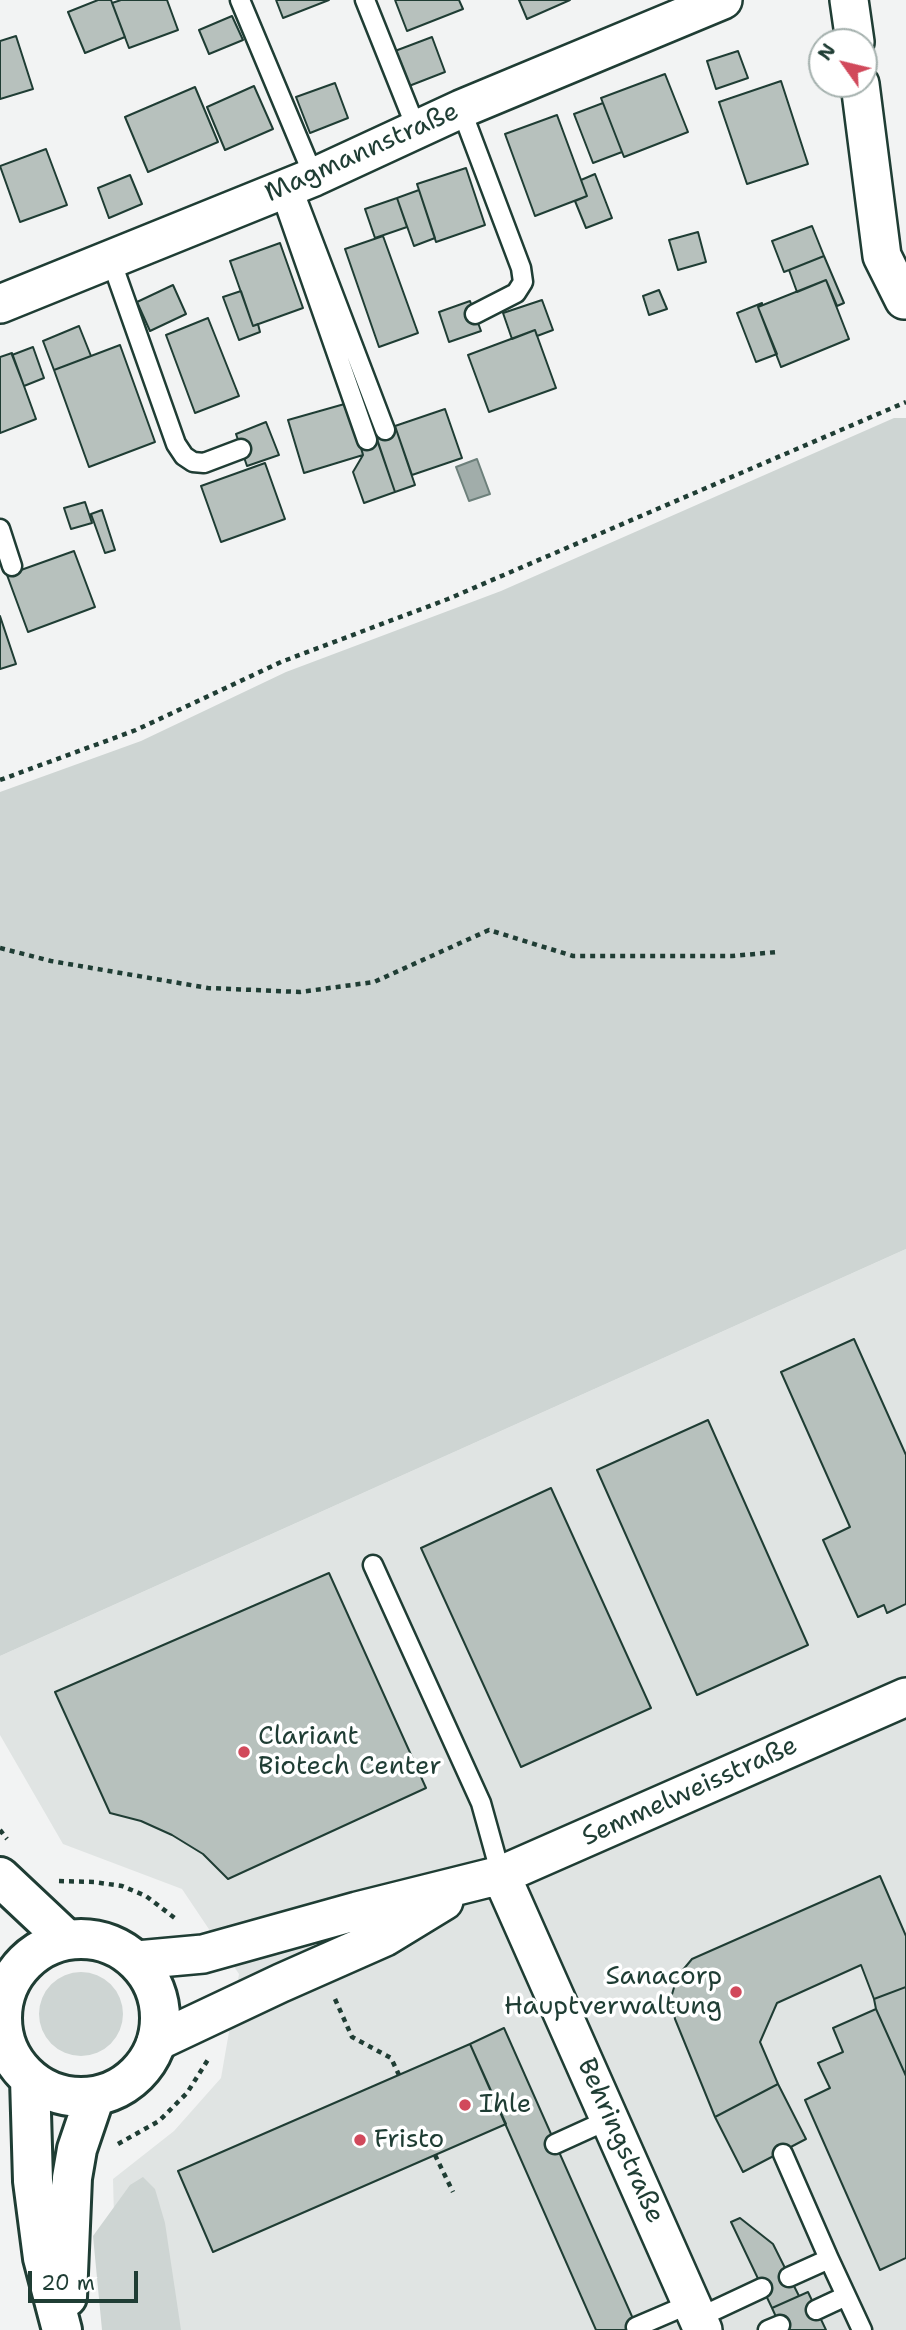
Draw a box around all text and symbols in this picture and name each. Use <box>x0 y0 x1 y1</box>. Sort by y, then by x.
north arrow <box>808 28 878 98</box>
text: N <box>812 39 841 65</box>
street label: Magmannstraße <box>260 96 464 210</box>
place label: Clariant Biotech Center <box>258 1721 442 1782</box>
street label: Semmelweisstraße <box>577 1730 803 1854</box>
marker: Clariant Biotech Center <box>236 1744 252 1760</box>
place label: Sanacorp Hauptverwaltung <box>504 1961 722 2022</box>
marker: Sanacorp Hauptverwaltung <box>728 1984 744 2000</box>
street label: Behringstraße <box>570 2054 670 2228</box>
place label: Ihle <box>479 2089 531 2121</box>
marker: Ihle <box>457 2097 473 2113</box>
place label: Fristo <box>374 2124 444 2156</box>
marker: Fristo <box>352 2132 368 2148</box>
scale bar <box>32 2256 142 2300</box>
text: 20 m <box>41 2269 95 2297</box>

